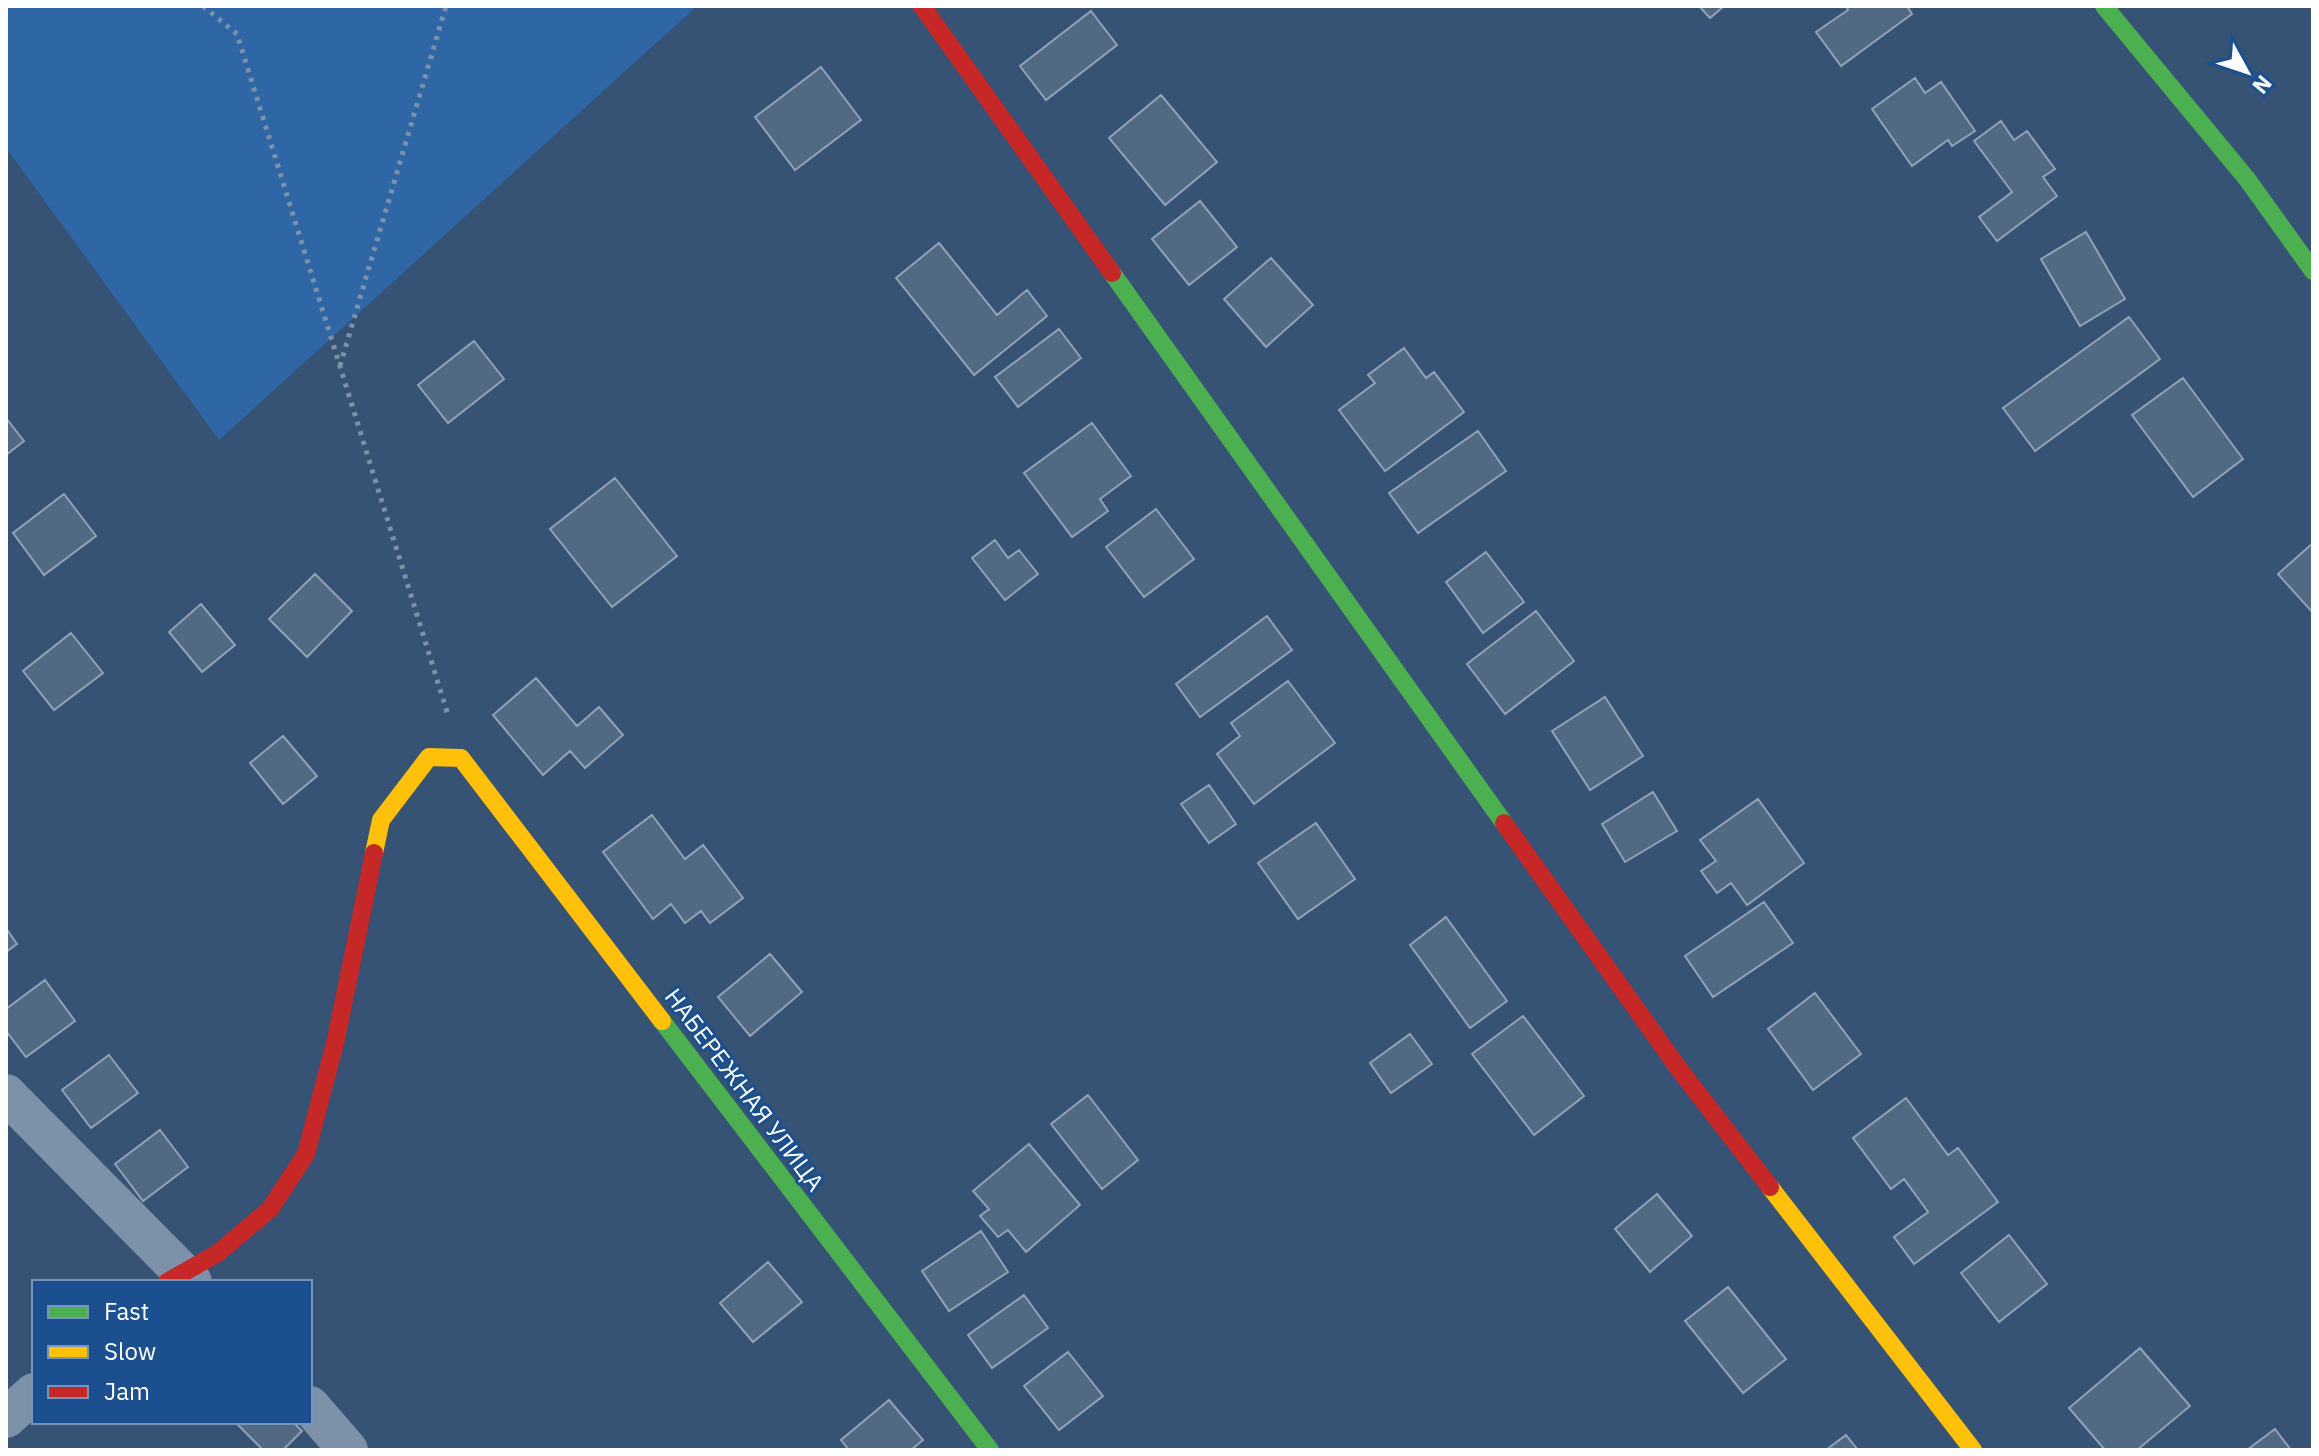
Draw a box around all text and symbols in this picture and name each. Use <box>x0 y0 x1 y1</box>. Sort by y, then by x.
north arrow <box>2207 32 2287 112</box>
text: N <box>2246 70 2279 101</box>
street label: НАБЕРЕЖНАЯ УЛИЦА <box>658 981 832 1197</box>
legend <box>32 1280 312 1424</box>
text: Fast <box>104 1295 149 1327</box>
text: Slow <box>104 1335 156 1367</box>
text: Jam <box>104 1375 150 1407</box>

